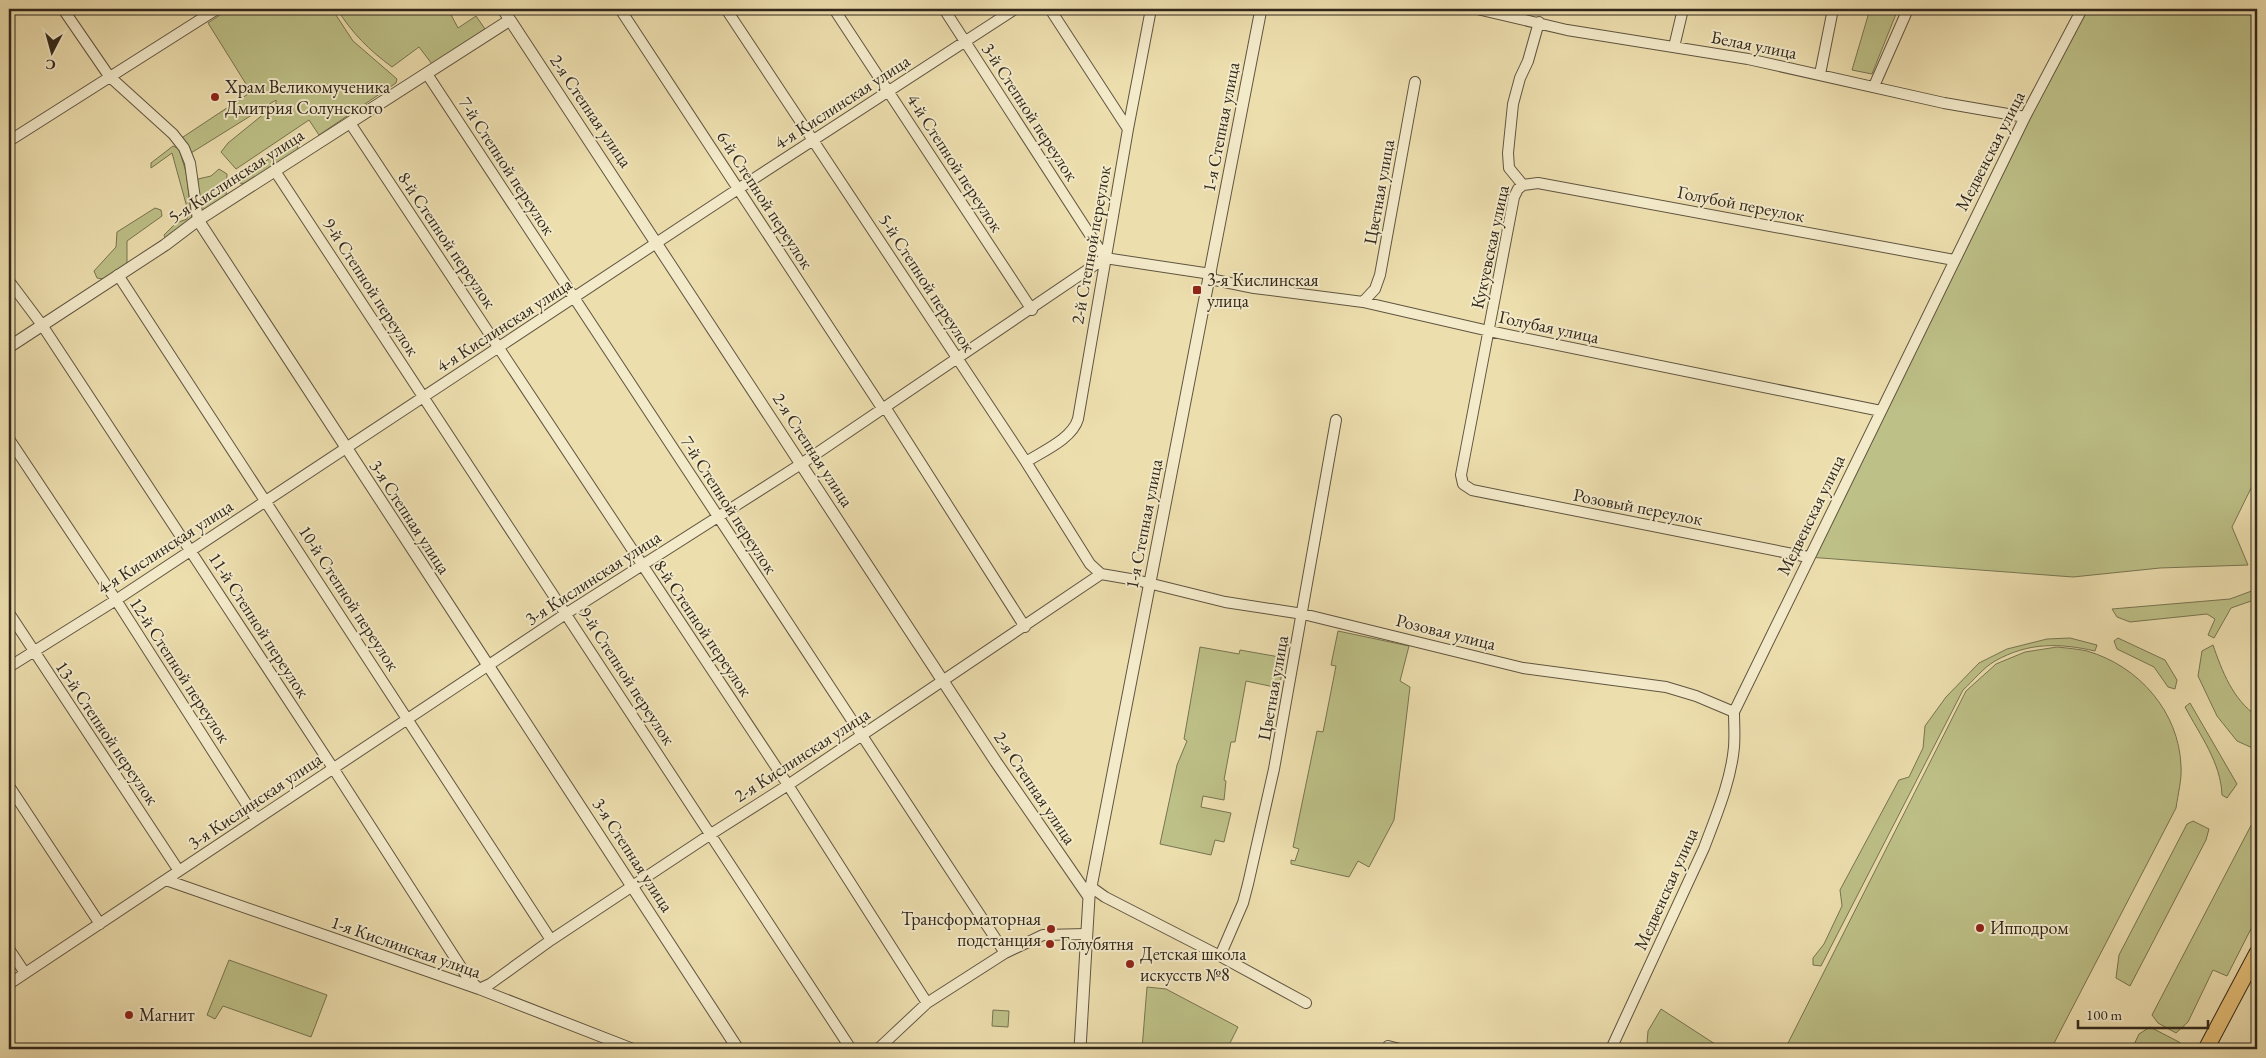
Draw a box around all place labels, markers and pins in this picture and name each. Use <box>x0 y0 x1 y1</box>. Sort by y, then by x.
place label: Храм Великомученика Дмитрия Солунского <box>224 75 391 119</box>
marker: Храм Великомученика Дмитрия Солунского <box>209 91 221 103</box>
place label: 3-я Кислинская улица <box>1207 268 1319 312</box>
marker: 3-я Кислинская улица <box>1191 284 1203 296</box>
place label: Трансформаторная подстанция <box>901 907 1041 951</box>
place label: Ипподром <box>1990 916 2069 939</box>
marker: Ипподром <box>1974 922 1986 934</box>
marker: Трансформаторная подстанция <box>1045 923 1057 935</box>
place label: Голубятня <box>1060 932 1134 955</box>
marker: Голубятня <box>1044 938 1056 950</box>
place label: Детская школа искусств №8 <box>1140 942 1247 986</box>
marker: Детская школа искусств №8 <box>1124 958 1136 970</box>
place label: Магнит <box>139 1003 195 1026</box>
marker: Магнит <box>123 1009 135 1021</box>

